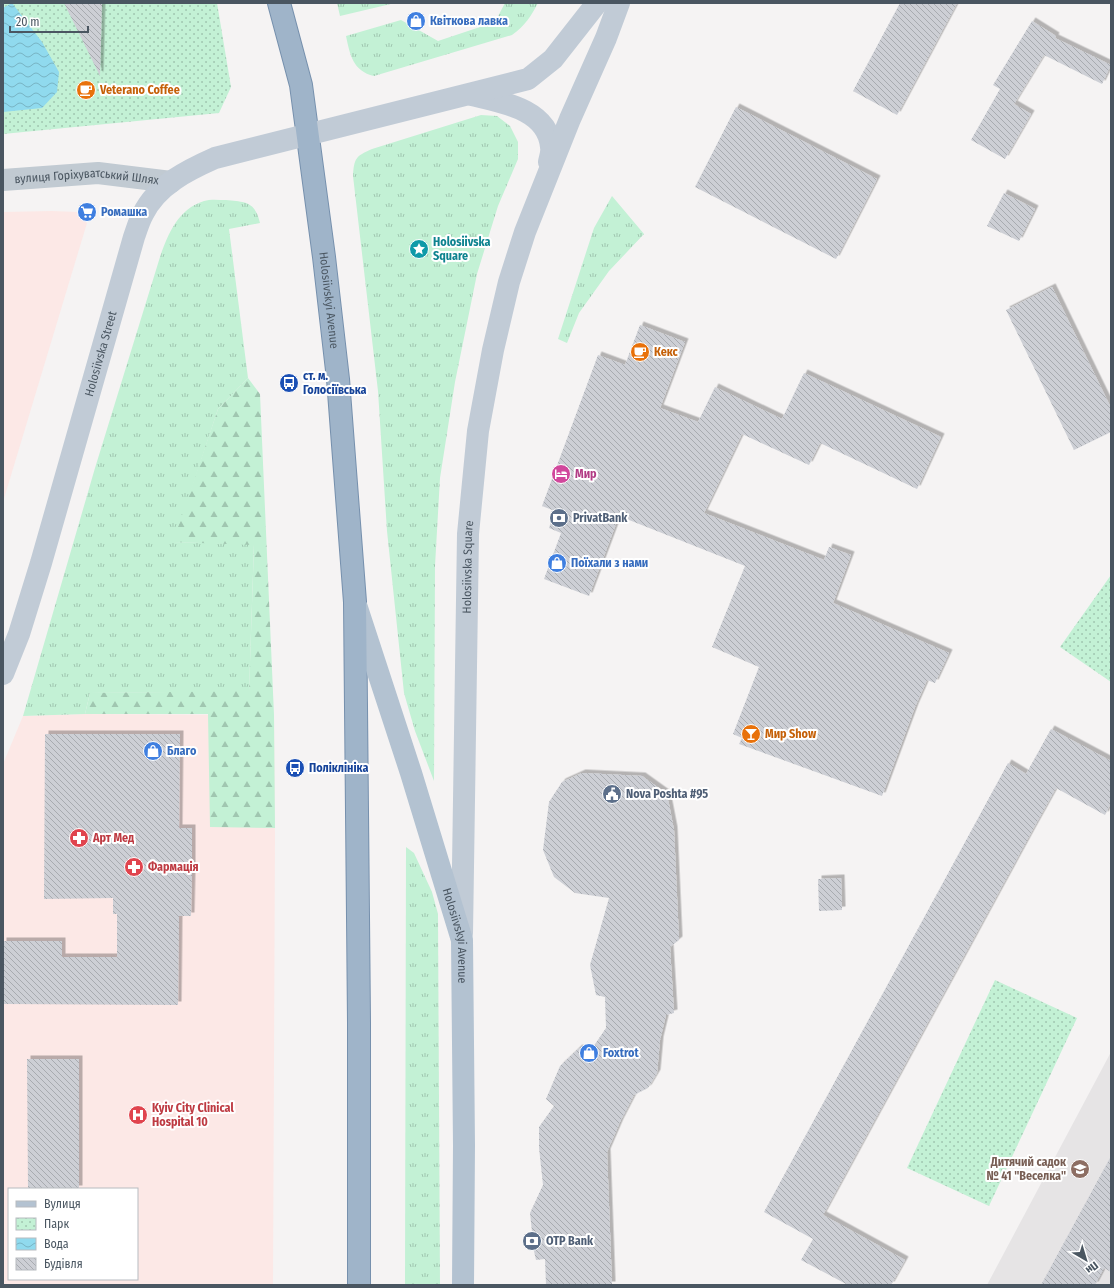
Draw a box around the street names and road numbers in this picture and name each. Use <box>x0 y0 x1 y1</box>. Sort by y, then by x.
street label: вулиця Горіхуватський Шлях <box>14 166 160 188</box>
street label: Holosiivskyi Avenue <box>316 251 341 350</box>
street label: Holosiivska Street <box>82 309 120 398</box>
street label: Holosiivska Square <box>460 520 476 614</box>
street label: Holosiivskyi Avenue <box>440 886 469 984</box>

